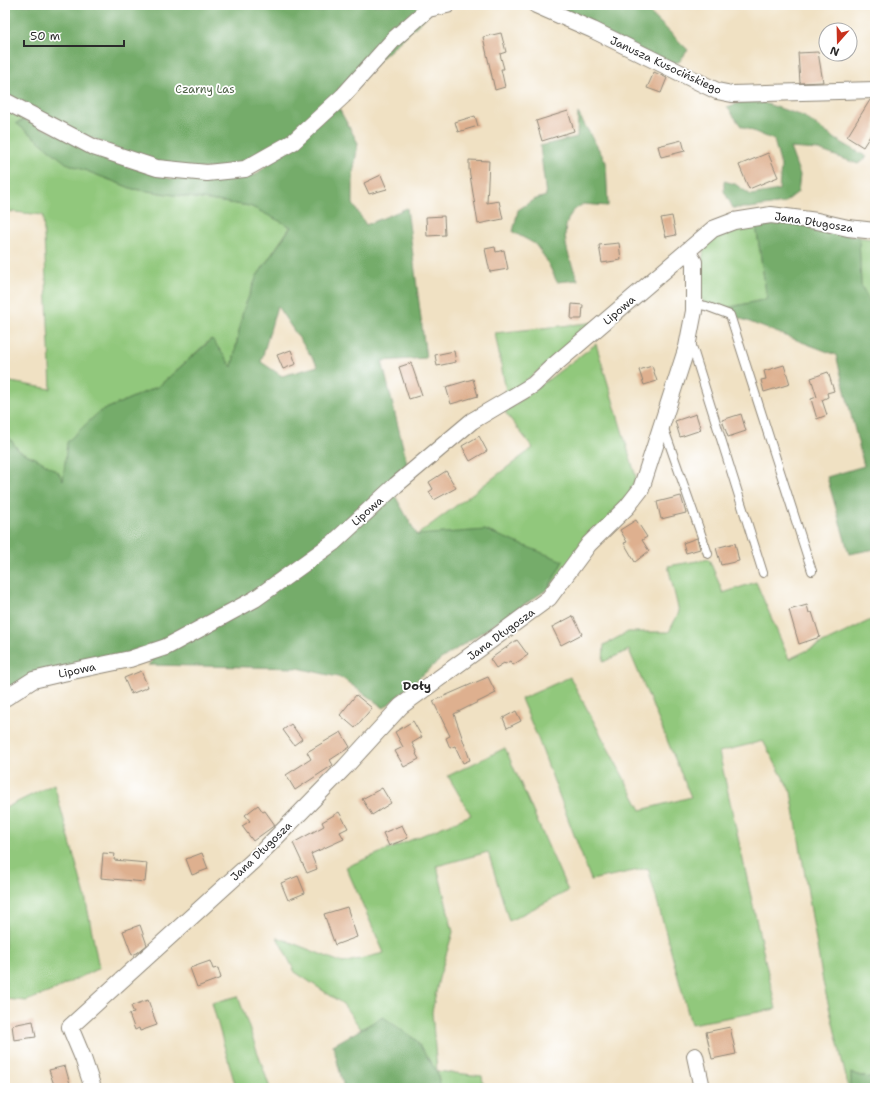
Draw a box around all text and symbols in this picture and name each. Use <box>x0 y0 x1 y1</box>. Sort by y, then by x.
scale bar <box>24 22 124 48</box>
north arrow <box>818 22 858 62</box>
text: 50 m <box>30 28 60 44</box>
street label: Janusza Kusocińskiego <box>608 33 724 98</box>
text: N <box>828 42 841 59</box>
park label: Czarny Las <box>175 82 235 97</box>
street label: Jana Długosza <box>773 209 855 236</box>
street label: Lipowa <box>600 292 639 328</box>
street label: Lipowa <box>348 493 387 530</box>
street label: Jana Długosza <box>465 605 538 664</box>
street label: Lipowa <box>57 659 97 682</box>
district label: Doły <box>403 678 431 694</box>
street label: Jana Długosza <box>227 818 295 884</box>

